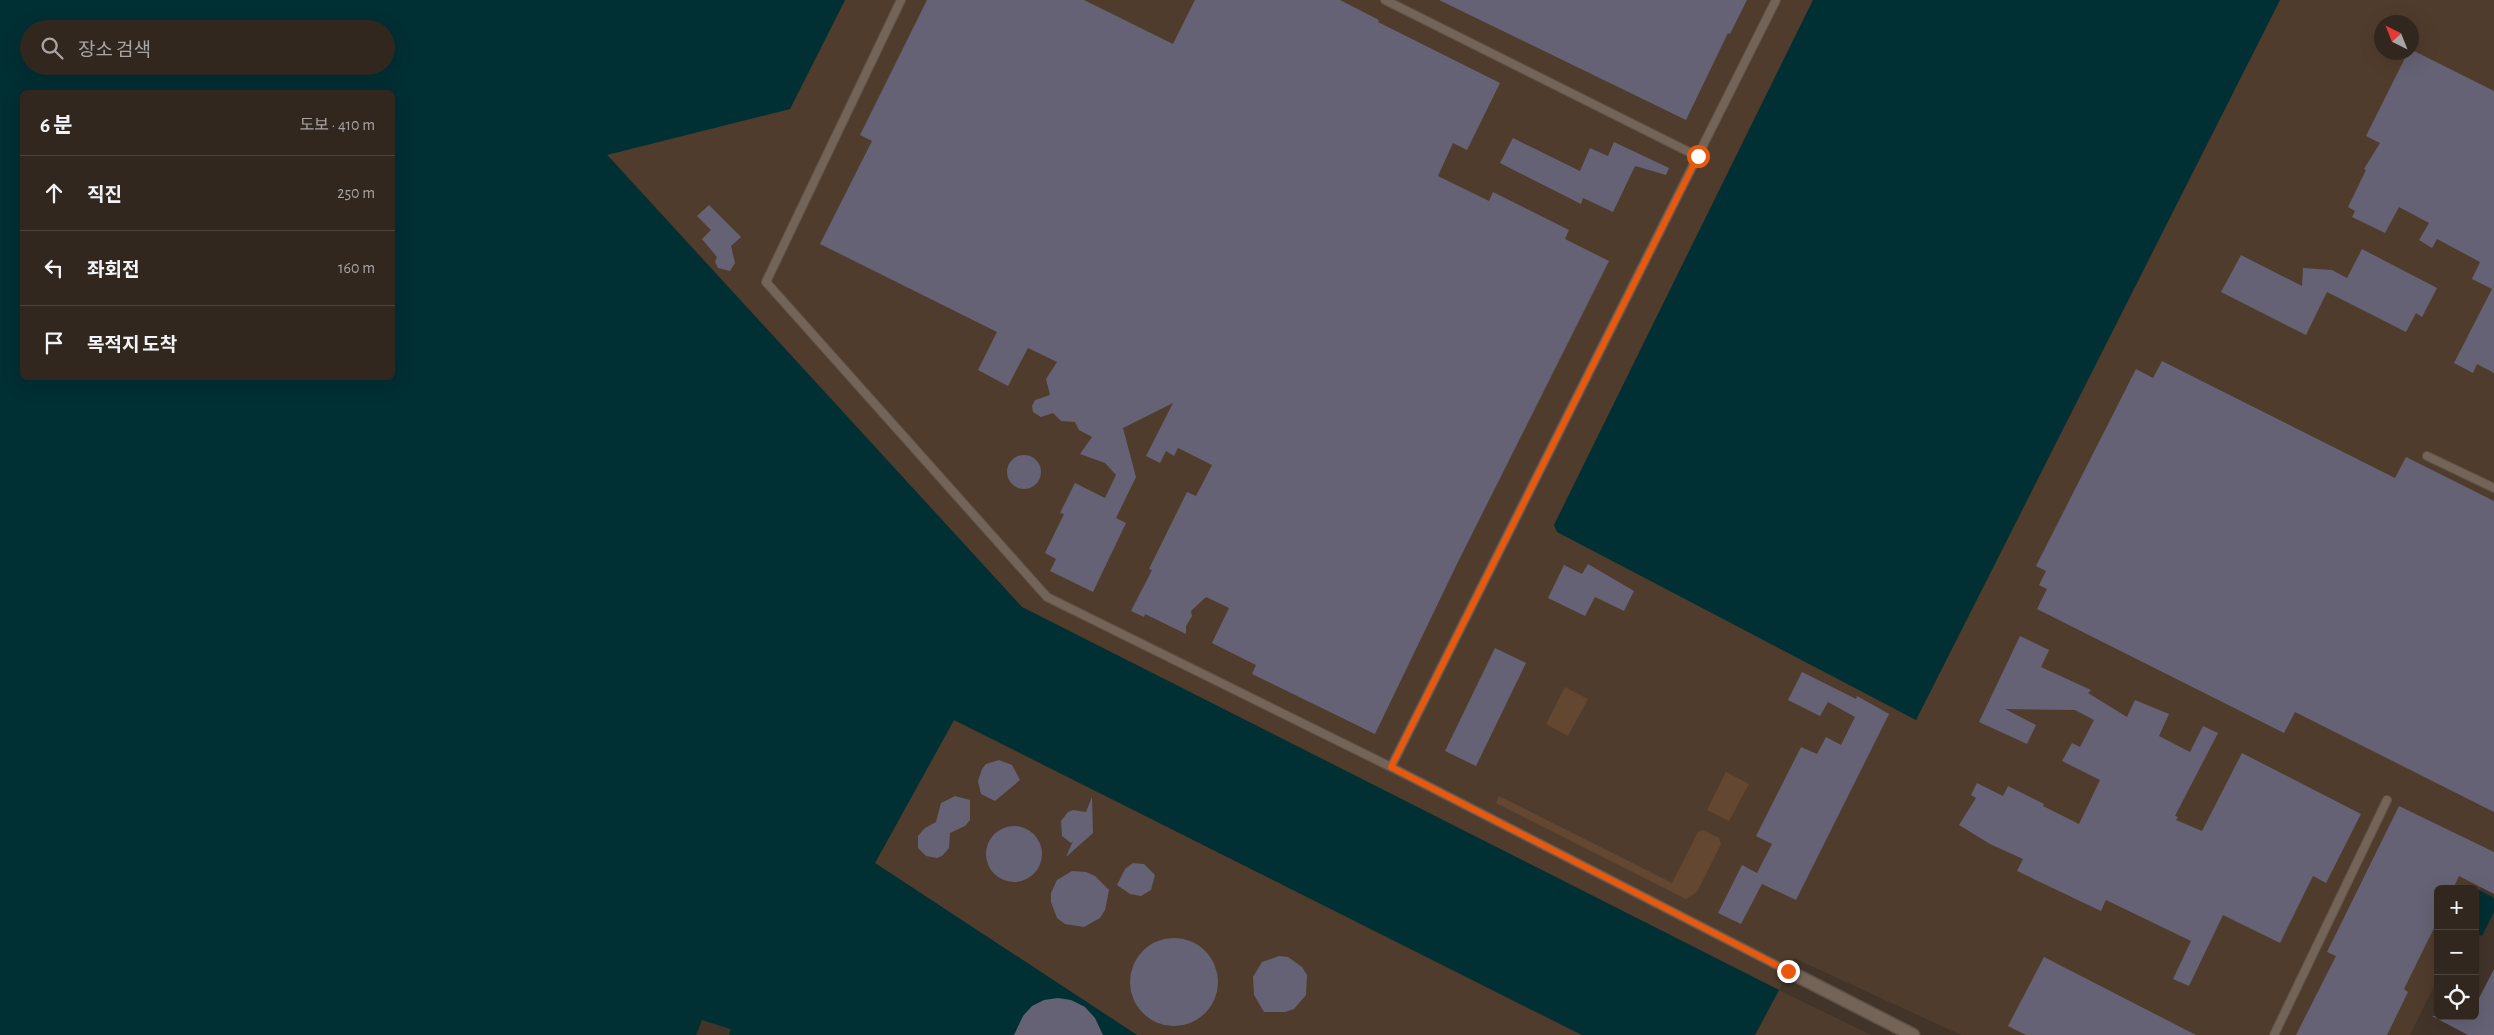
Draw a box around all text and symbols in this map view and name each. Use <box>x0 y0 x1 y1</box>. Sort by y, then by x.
north arrow <box>2374 15 2419 60</box>
search box <box>20 20 395 75</box>
icon: search <box>38 34 66 62</box>
text: 장소 검색 <box>78 41 151 60</box>
text: 6 분 <box>40 115 73 136</box>
text: 도보 · 410 m <box>300 117 375 133</box>
route start <box>1687 145 1710 168</box>
icon: ahead <box>40 179 68 207</box>
text: 250 m <box>337 185 375 201</box>
text: 직진 <box>87 186 122 205</box>
icon: left <box>40 254 68 282</box>
text: 160 m <box>338 260 375 276</box>
text: 좌회전 <box>87 261 139 280</box>
icon: arrive <box>40 329 68 357</box>
text: 목적지 도착 <box>87 336 177 355</box>
map controls <box>2434 885 2479 1020</box>
button: + <box>2434 885 2479 930</box>
button: − <box>2434 930 2479 975</box>
route end <box>1777 960 1800 983</box>
button: locate <box>2434 975 2479 1020</box>

